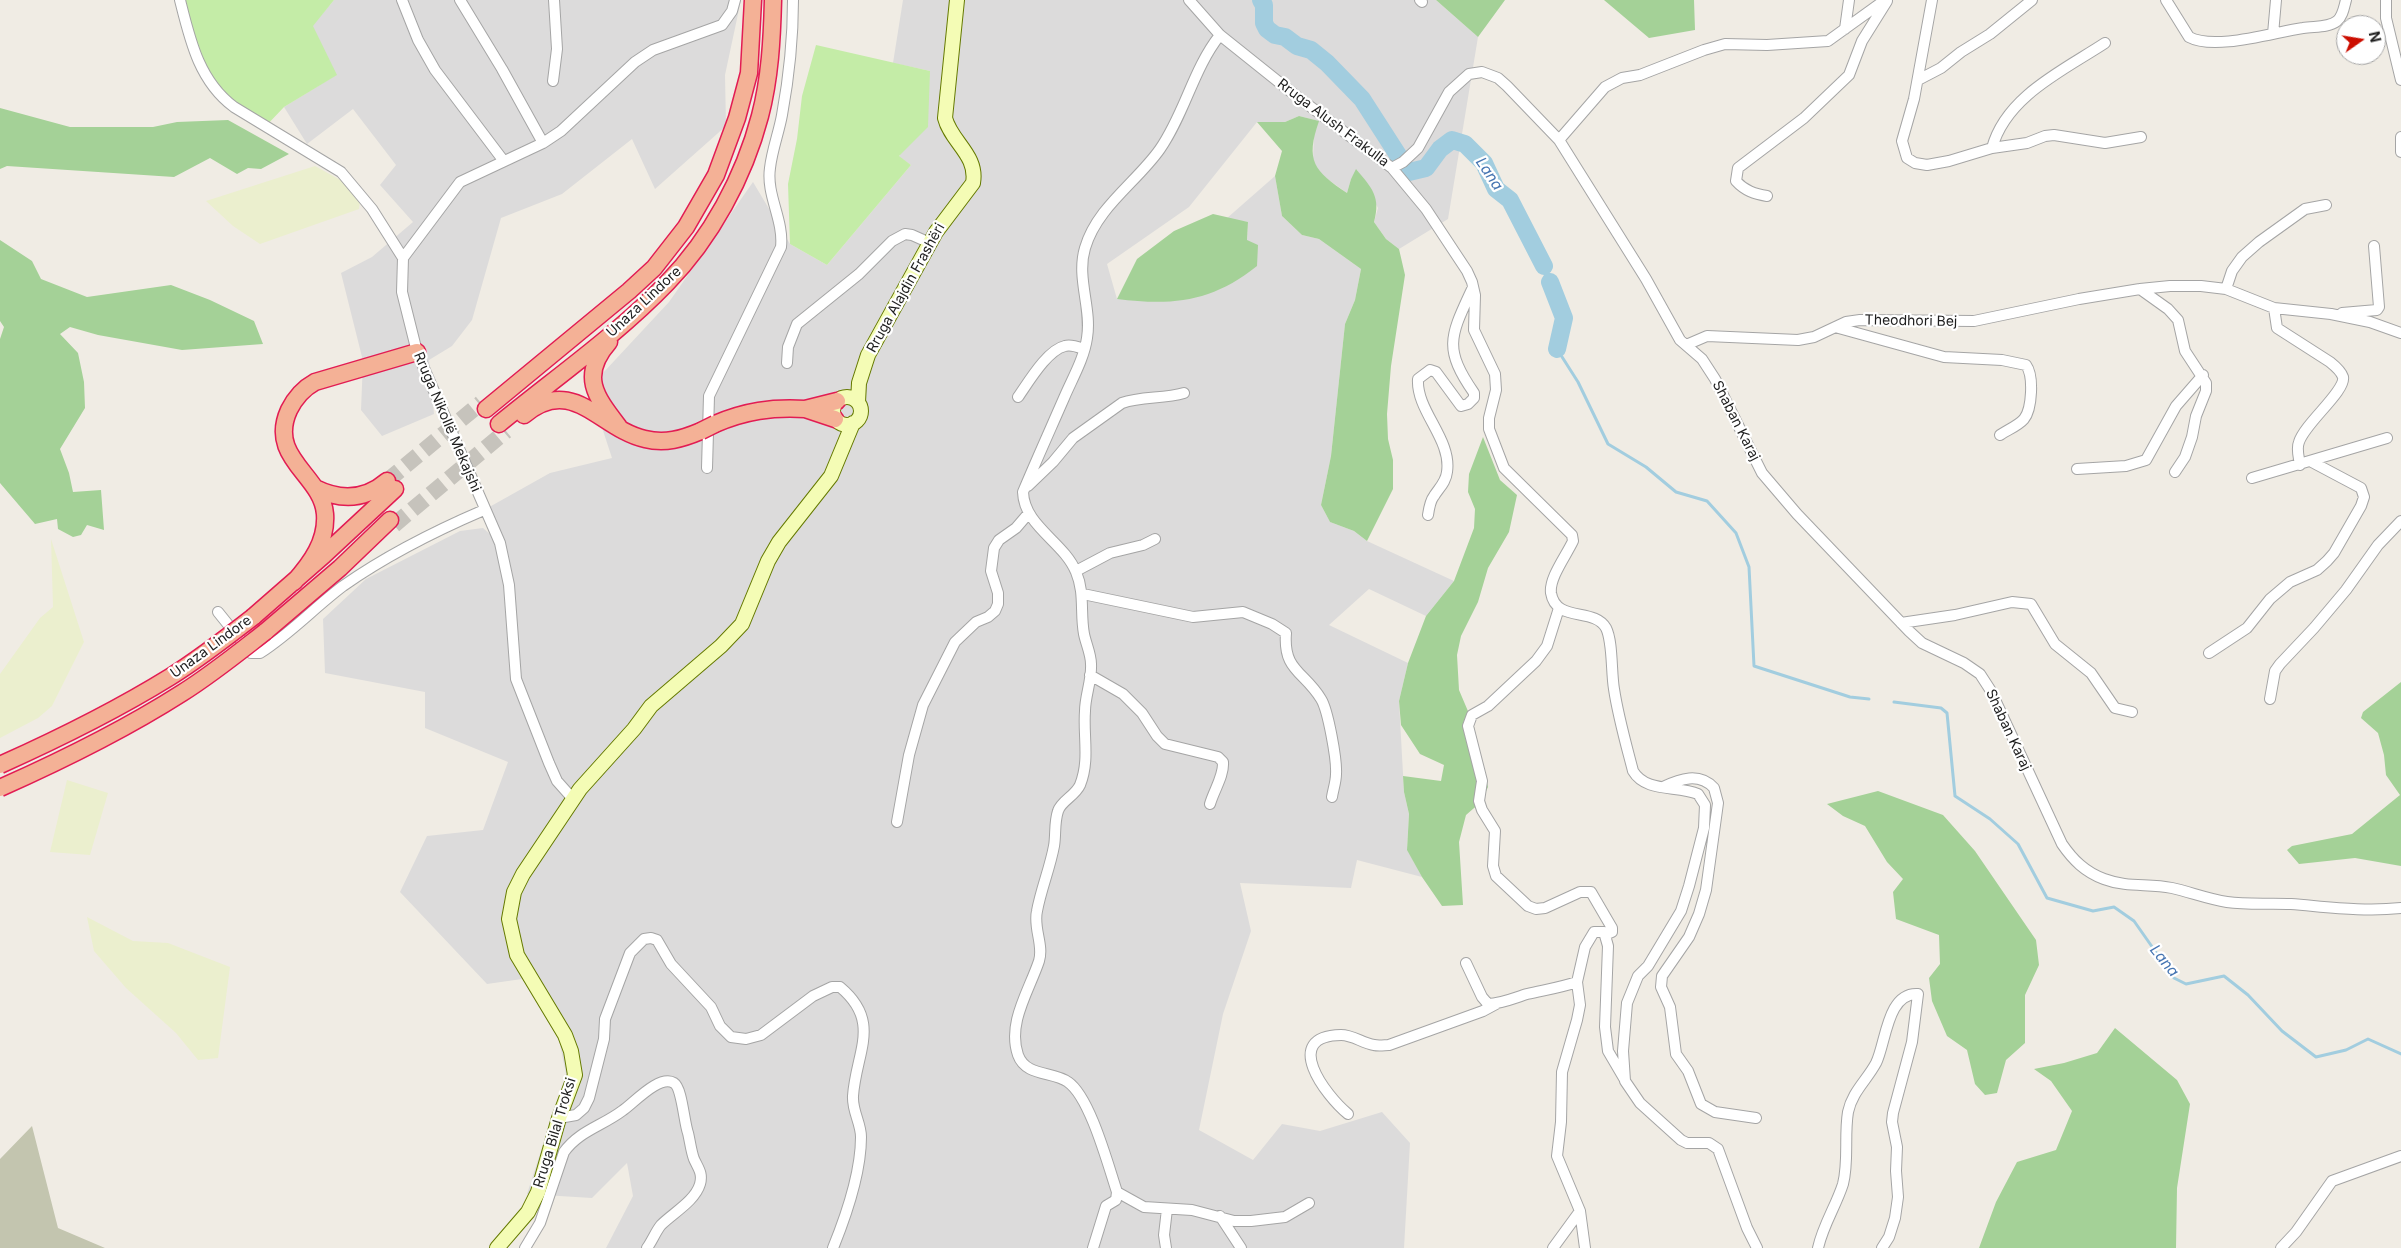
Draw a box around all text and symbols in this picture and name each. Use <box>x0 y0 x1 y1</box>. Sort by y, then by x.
north arrow <box>2336 15 2386 65</box>
text: N <box>2366 30 2385 44</box>
street label: Rruga Alush Frakulla <box>1274 76 1392 170</box>
water label: Lana <box>1472 154 1506 194</box>
street label: Rruga Alajdin Frashëri <box>863 220 949 356</box>
street label: Unaza Lindore <box>603 263 685 341</box>
street label: Theodhori Bej <box>1865 312 1957 330</box>
street label: Rruga Nikollë Mekajshi <box>410 350 484 494</box>
street label: Shaban Karaj <box>1709 378 1763 464</box>
street label: Unaza Lindore <box>167 612 255 682</box>
street label: Shaban Karaj <box>1982 687 2034 773</box>
water label: Lana <box>2146 941 2182 981</box>
street label: Rruga Bilal Troksi <box>530 1076 580 1190</box>

